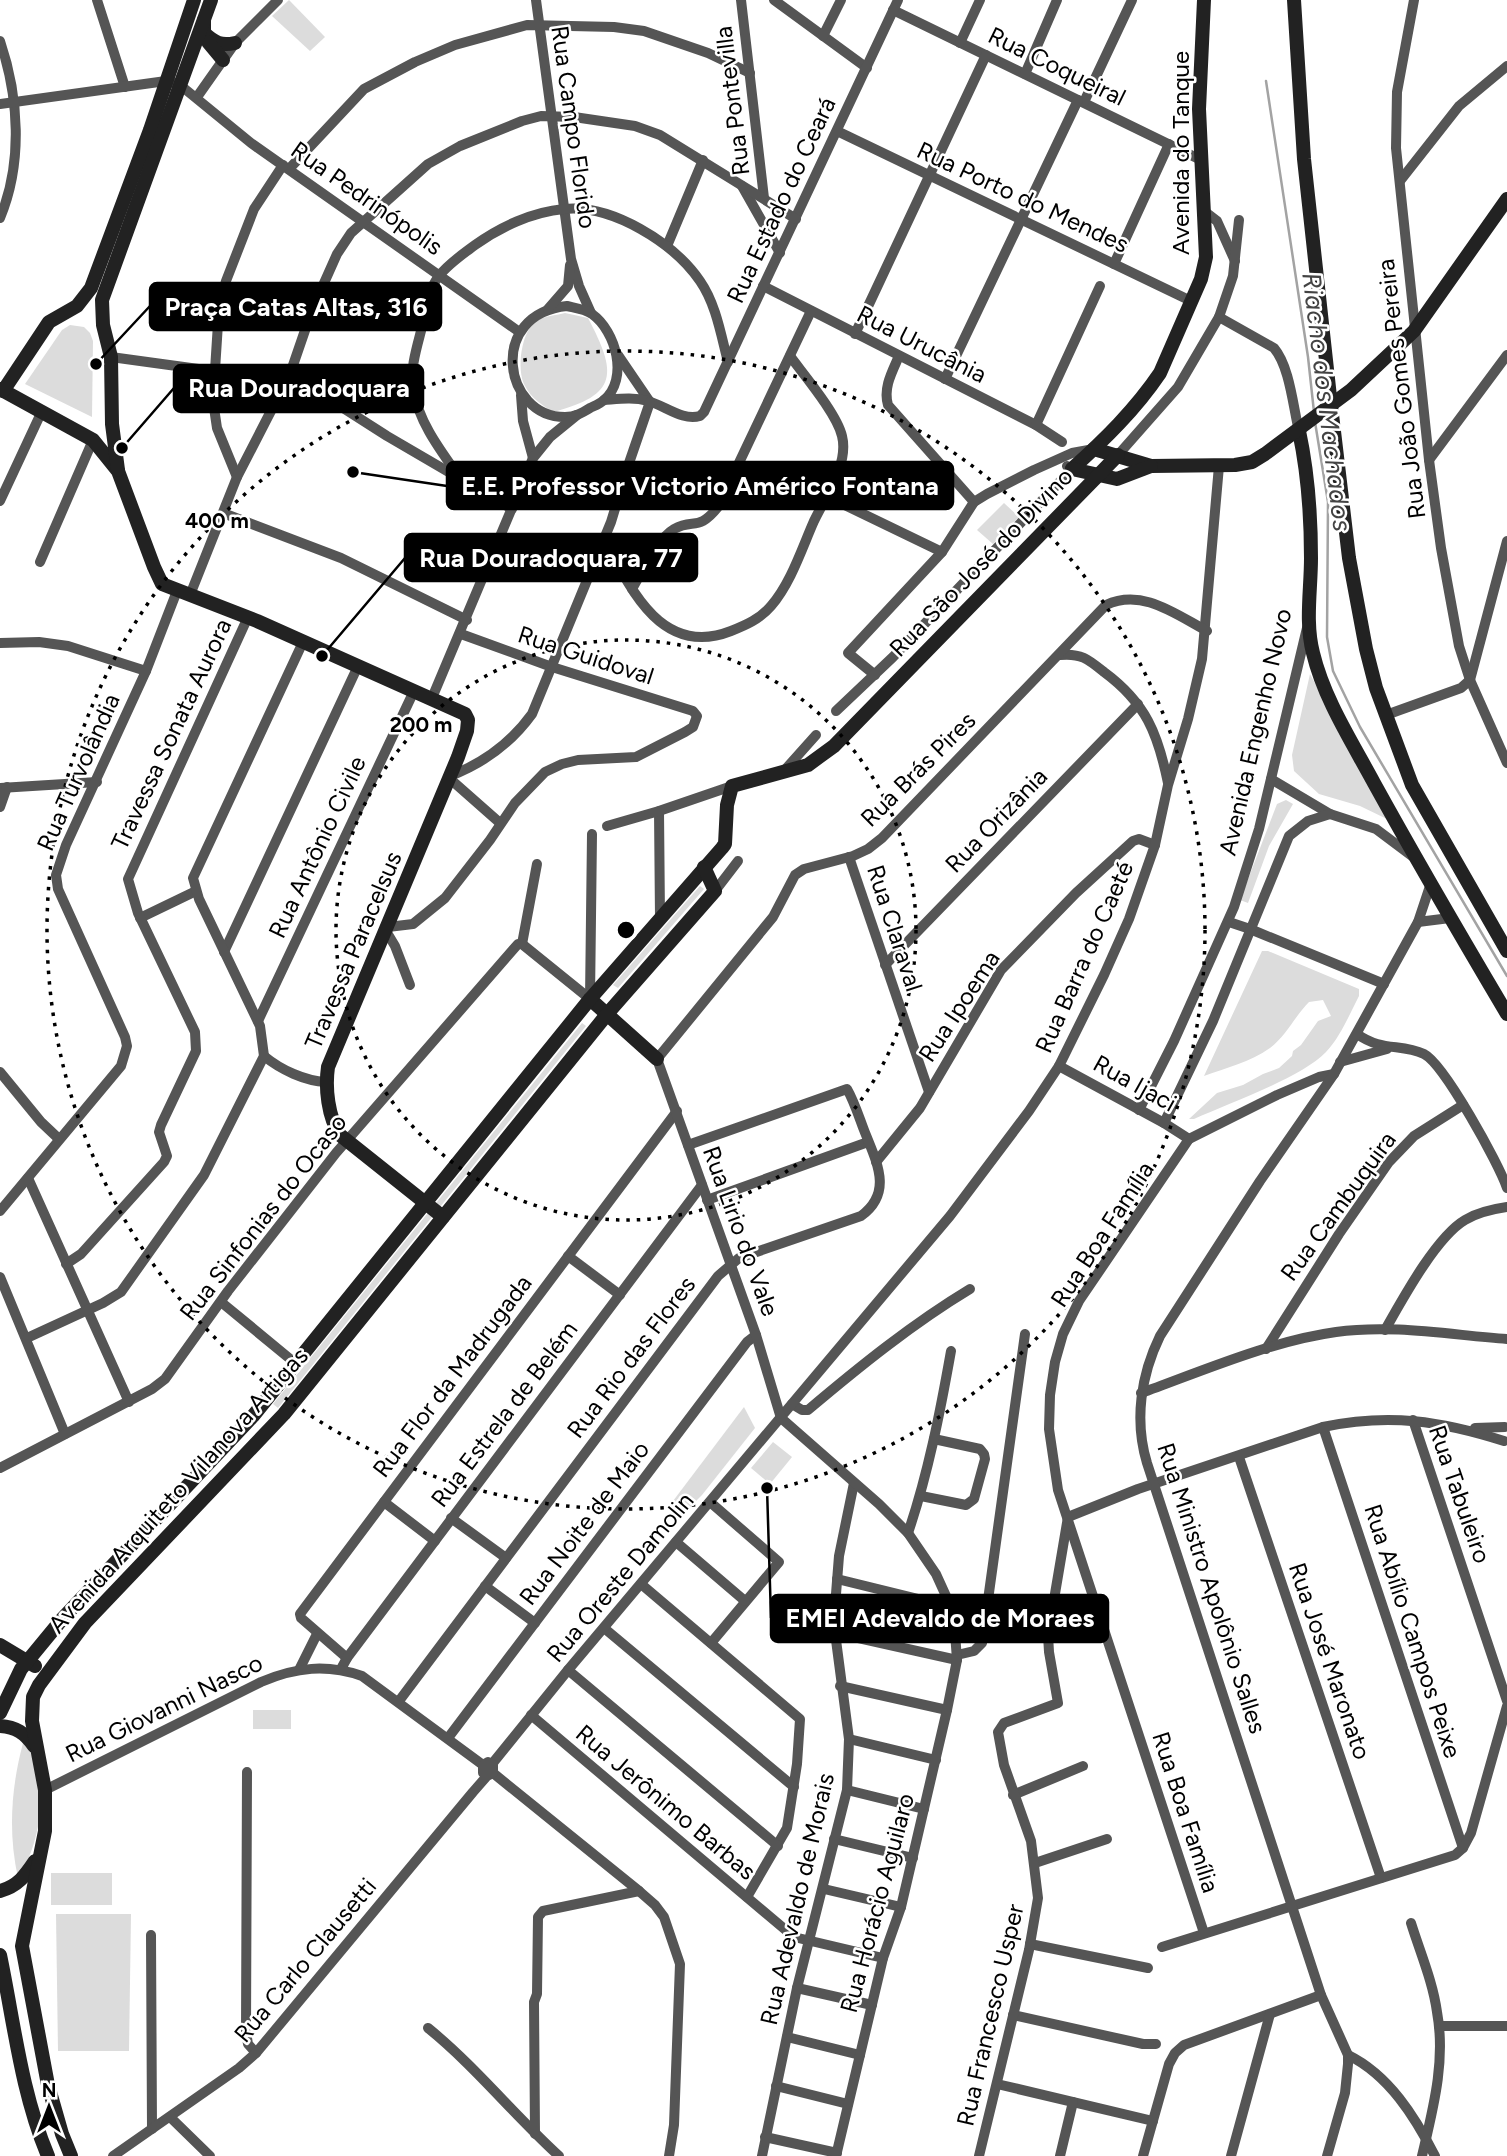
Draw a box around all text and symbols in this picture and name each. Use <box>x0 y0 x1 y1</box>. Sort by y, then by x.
street label: Rua Coqueiral <box>984 20 1130 112</box>
street label: Rua Campo Florido <box>545 24 603 230</box>
street label: Rua Pontevilla <box>708 25 756 177</box>
street label: Avenida do Tanque <box>1166 51 1195 255</box>
street label: Rua Estado do Ceará <box>721 92 841 308</box>
street label: Rua Pedrinópolis <box>286 135 448 261</box>
street label: Rua Porto do Mendes <box>913 135 1133 259</box>
street label: Rua João Gomes Pereira <box>1371 257 1431 521</box>
water label: Riacho dos Machados <box>1295 271 1359 533</box>
callout: Praça Catas Altas, 316 <box>150 283 441 330</box>
text: Praça Catas Altas, 316 <box>164 291 428 323</box>
street label: Rua Urucânia <box>852 299 992 389</box>
callout: Rua Douradoquara <box>174 365 423 412</box>
text: Rua Douradoquara <box>188 372 410 404</box>
callout: E.E. Professor Victorio Américo Fontana <box>447 462 953 509</box>
street label: Rua São José do Divino <box>883 462 1079 662</box>
text: E.E. Professor Victorio Américo Fontana <box>461 470 939 502</box>
text: 400 m <box>185 508 249 533</box>
callout: Rua Douradoquara, 77 <box>405 534 697 581</box>
text: Rua Douradoquara, 77 <box>419 542 683 574</box>
street label: Avenida Engenho Novo <box>1213 606 1297 858</box>
street label: Travessa Sonata Aurora <box>105 614 237 854</box>
street label: Rua Guidoval <box>514 619 658 691</box>
street label: Rua Turvolândia <box>30 689 126 855</box>
street label: Rua Brás Pires <box>855 706 981 832</box>
text: 200 m <box>390 712 452 737</box>
street label: Rua Antônio Civile <box>262 751 372 943</box>
street label: Rua Orizânia <box>939 762 1053 878</box>
street label: Travessa Paracelsus <box>298 847 408 1053</box>
street label: Rua Barra do Caeté <box>1029 857 1139 1057</box>
street label: Rua Claraval <box>861 861 929 995</box>
centre of rings <box>614 918 638 942</box>
street label: Rua Ipoema <box>912 945 1006 1067</box>
street label: Rua Ijaci <box>1088 1048 1182 1118</box>
street label: Rua Sinfonias do Ocaso <box>173 1108 353 1326</box>
street label: Rua Cambuquira <box>1274 1126 1402 1286</box>
street label: Rua Lirio do Vale <box>697 1142 785 1320</box>
street label: Rua Boa Família <box>1044 1156 1160 1312</box>
street label: Rua Flor da Madrugada <box>366 1269 538 1483</box>
street label: Rua Rio das Flores <box>561 1270 701 1444</box>
street label: Rua Estrela de Belém <box>425 1315 583 1513</box>
street label: Avenida Arquiteto Vilanova Artigas <box>42 1341 314 1639</box>
street label: Rua Tabuleiro <box>1423 1421 1497 1567</box>
street label: Rua Noite de Maio <box>513 1435 655 1611</box>
street label: Rua Ministro Apolônio Salles <box>1151 1439 1273 1737</box>
street label: Rua Oreste Damolin <box>540 1486 700 1668</box>
street label: Rua Abílio Campos Peixe <box>1358 1500 1468 1762</box>
street label: Rua José Maronato <box>1283 1559 1377 1763</box>
callout: EMEI Adevaldo de Moraes <box>771 1595 1108 1642</box>
text: EMEI Adevaldo de Moraes <box>786 1602 1094 1634</box>
street label: Rua Giovanni Nasco <box>61 1648 267 1768</box>
street label: Rua Jerônimo Barbas <box>570 1718 762 1886</box>
street label: Rua Boa Família <box>1146 1728 1226 1896</box>
street label: Rua Adevaldo de Morais <box>754 1770 840 2028</box>
street label: Rua Horácio Aguilaro <box>834 1790 920 2016</box>
street label: Rua Carlo Clausetti <box>228 1872 382 2048</box>
street label: Rua Francesco Usper <box>950 1901 1030 2129</box>
north arrow <box>14 2072 84 2142</box>
text: N <box>42 2079 56 2102</box>

